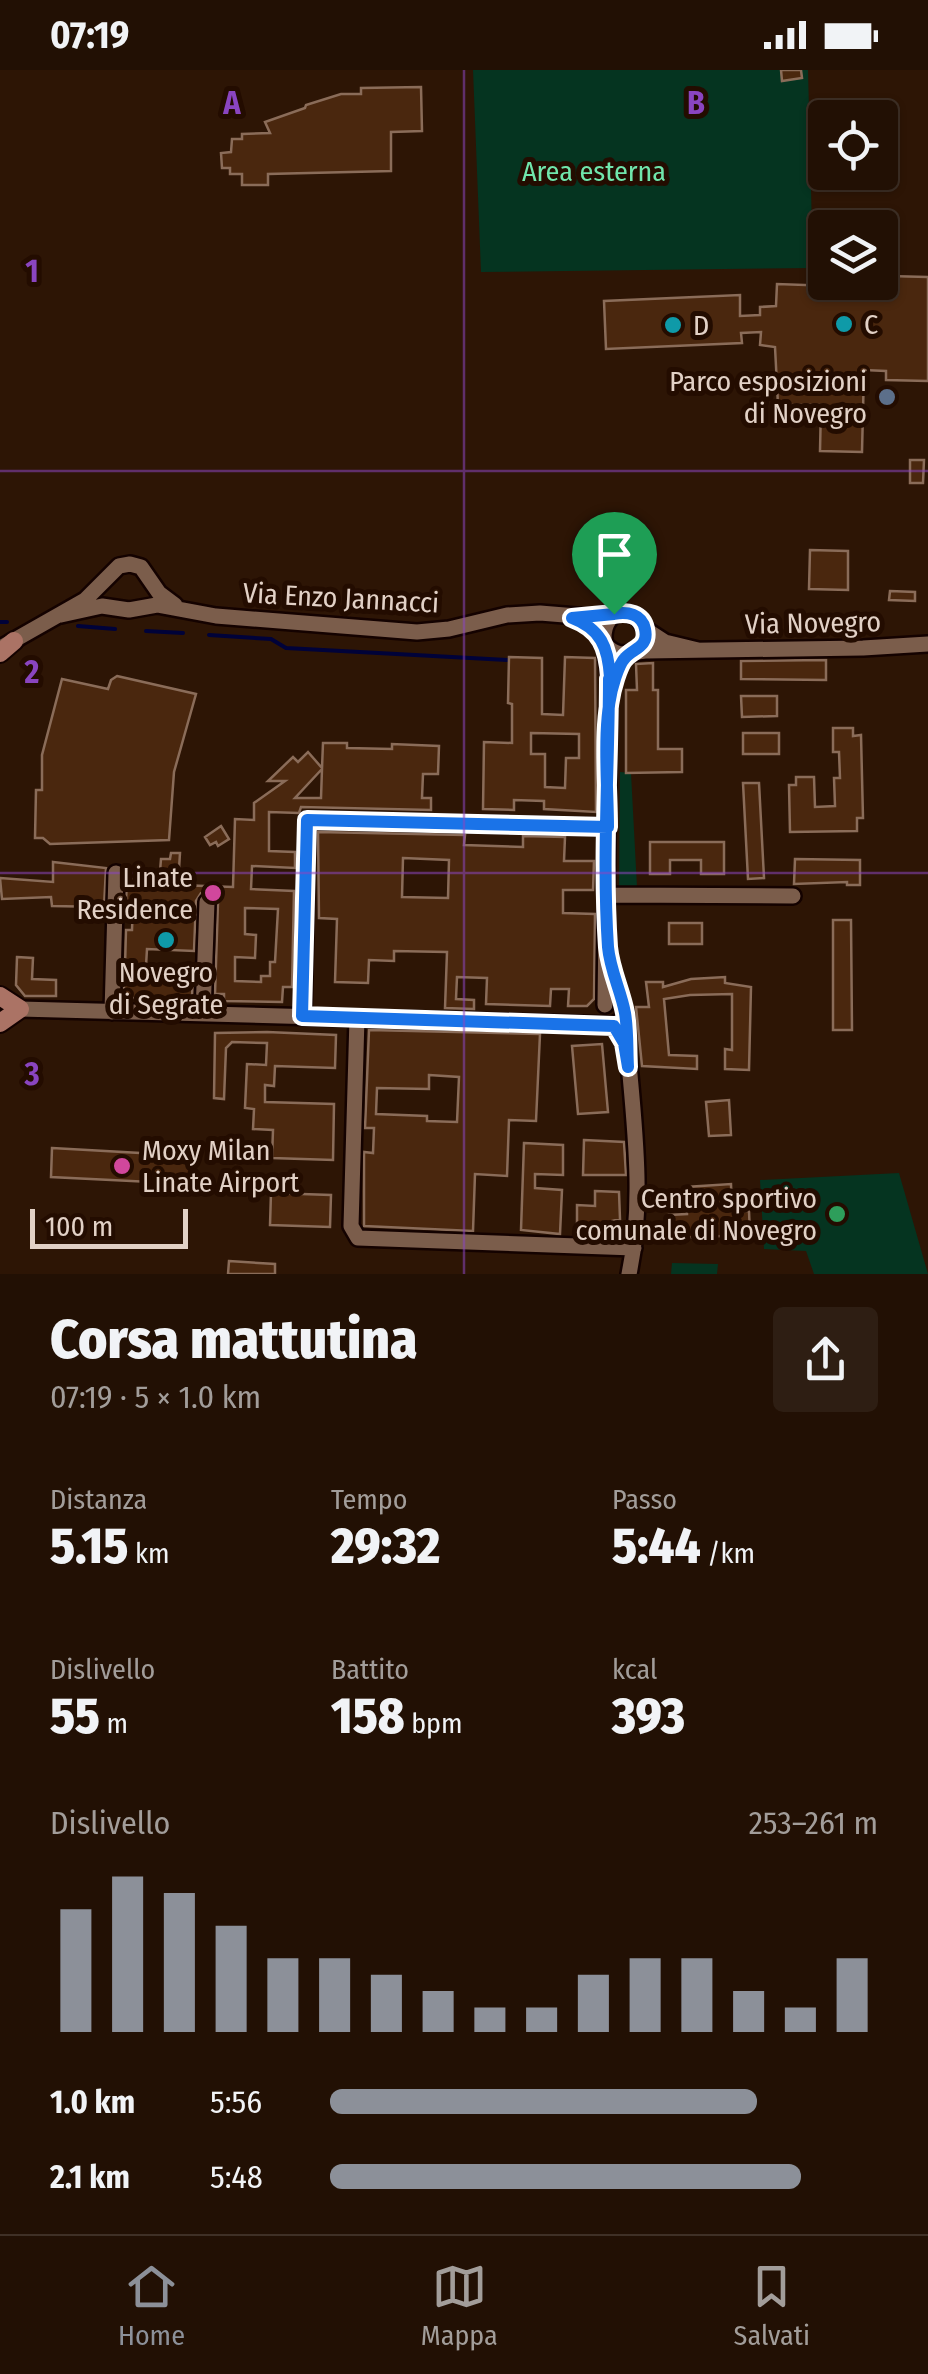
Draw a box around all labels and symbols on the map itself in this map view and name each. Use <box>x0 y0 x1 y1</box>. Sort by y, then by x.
text: A <box>222 84 241 122</box>
text: B <box>687 84 705 122</box>
park label: Area esterna <box>522 155 666 188</box>
text: 1 <box>25 252 39 290</box>
place label: C <box>864 308 878 341</box>
place label: D <box>693 309 709 342</box>
marker: C <box>833 313 855 335</box>
marker: D <box>662 314 684 336</box>
place label: Parco esposizioni di Novegro <box>669 365 867 430</box>
marker: Parco esposizioni di Novegro <box>876 386 898 408</box>
pin <box>572 512 657 615</box>
street label: Via Enzo Jannacci <box>242 576 440 620</box>
street label: Via Novegro <box>745 605 881 641</box>
text: 2 <box>24 653 40 691</box>
place label: Linate Residence <box>76 861 193 926</box>
marker: Linate Residence <box>202 882 224 904</box>
marker: Novegro di Segrate <box>155 929 177 951</box>
place label: Novegro di Segrate <box>109 956 223 1021</box>
text: 3 <box>23 1055 40 1093</box>
place label: Moxy Milan Linate Airport <box>142 1134 300 1199</box>
marker: Moxy Milan Linate Airport <box>111 1155 133 1177</box>
place label: Centro sportivo comunale di Novegro <box>575 1182 817 1247</box>
marker: Centro sportivo comunale di Novegro <box>826 1203 848 1225</box>
scale bar <box>30 1204 188 1248</box>

